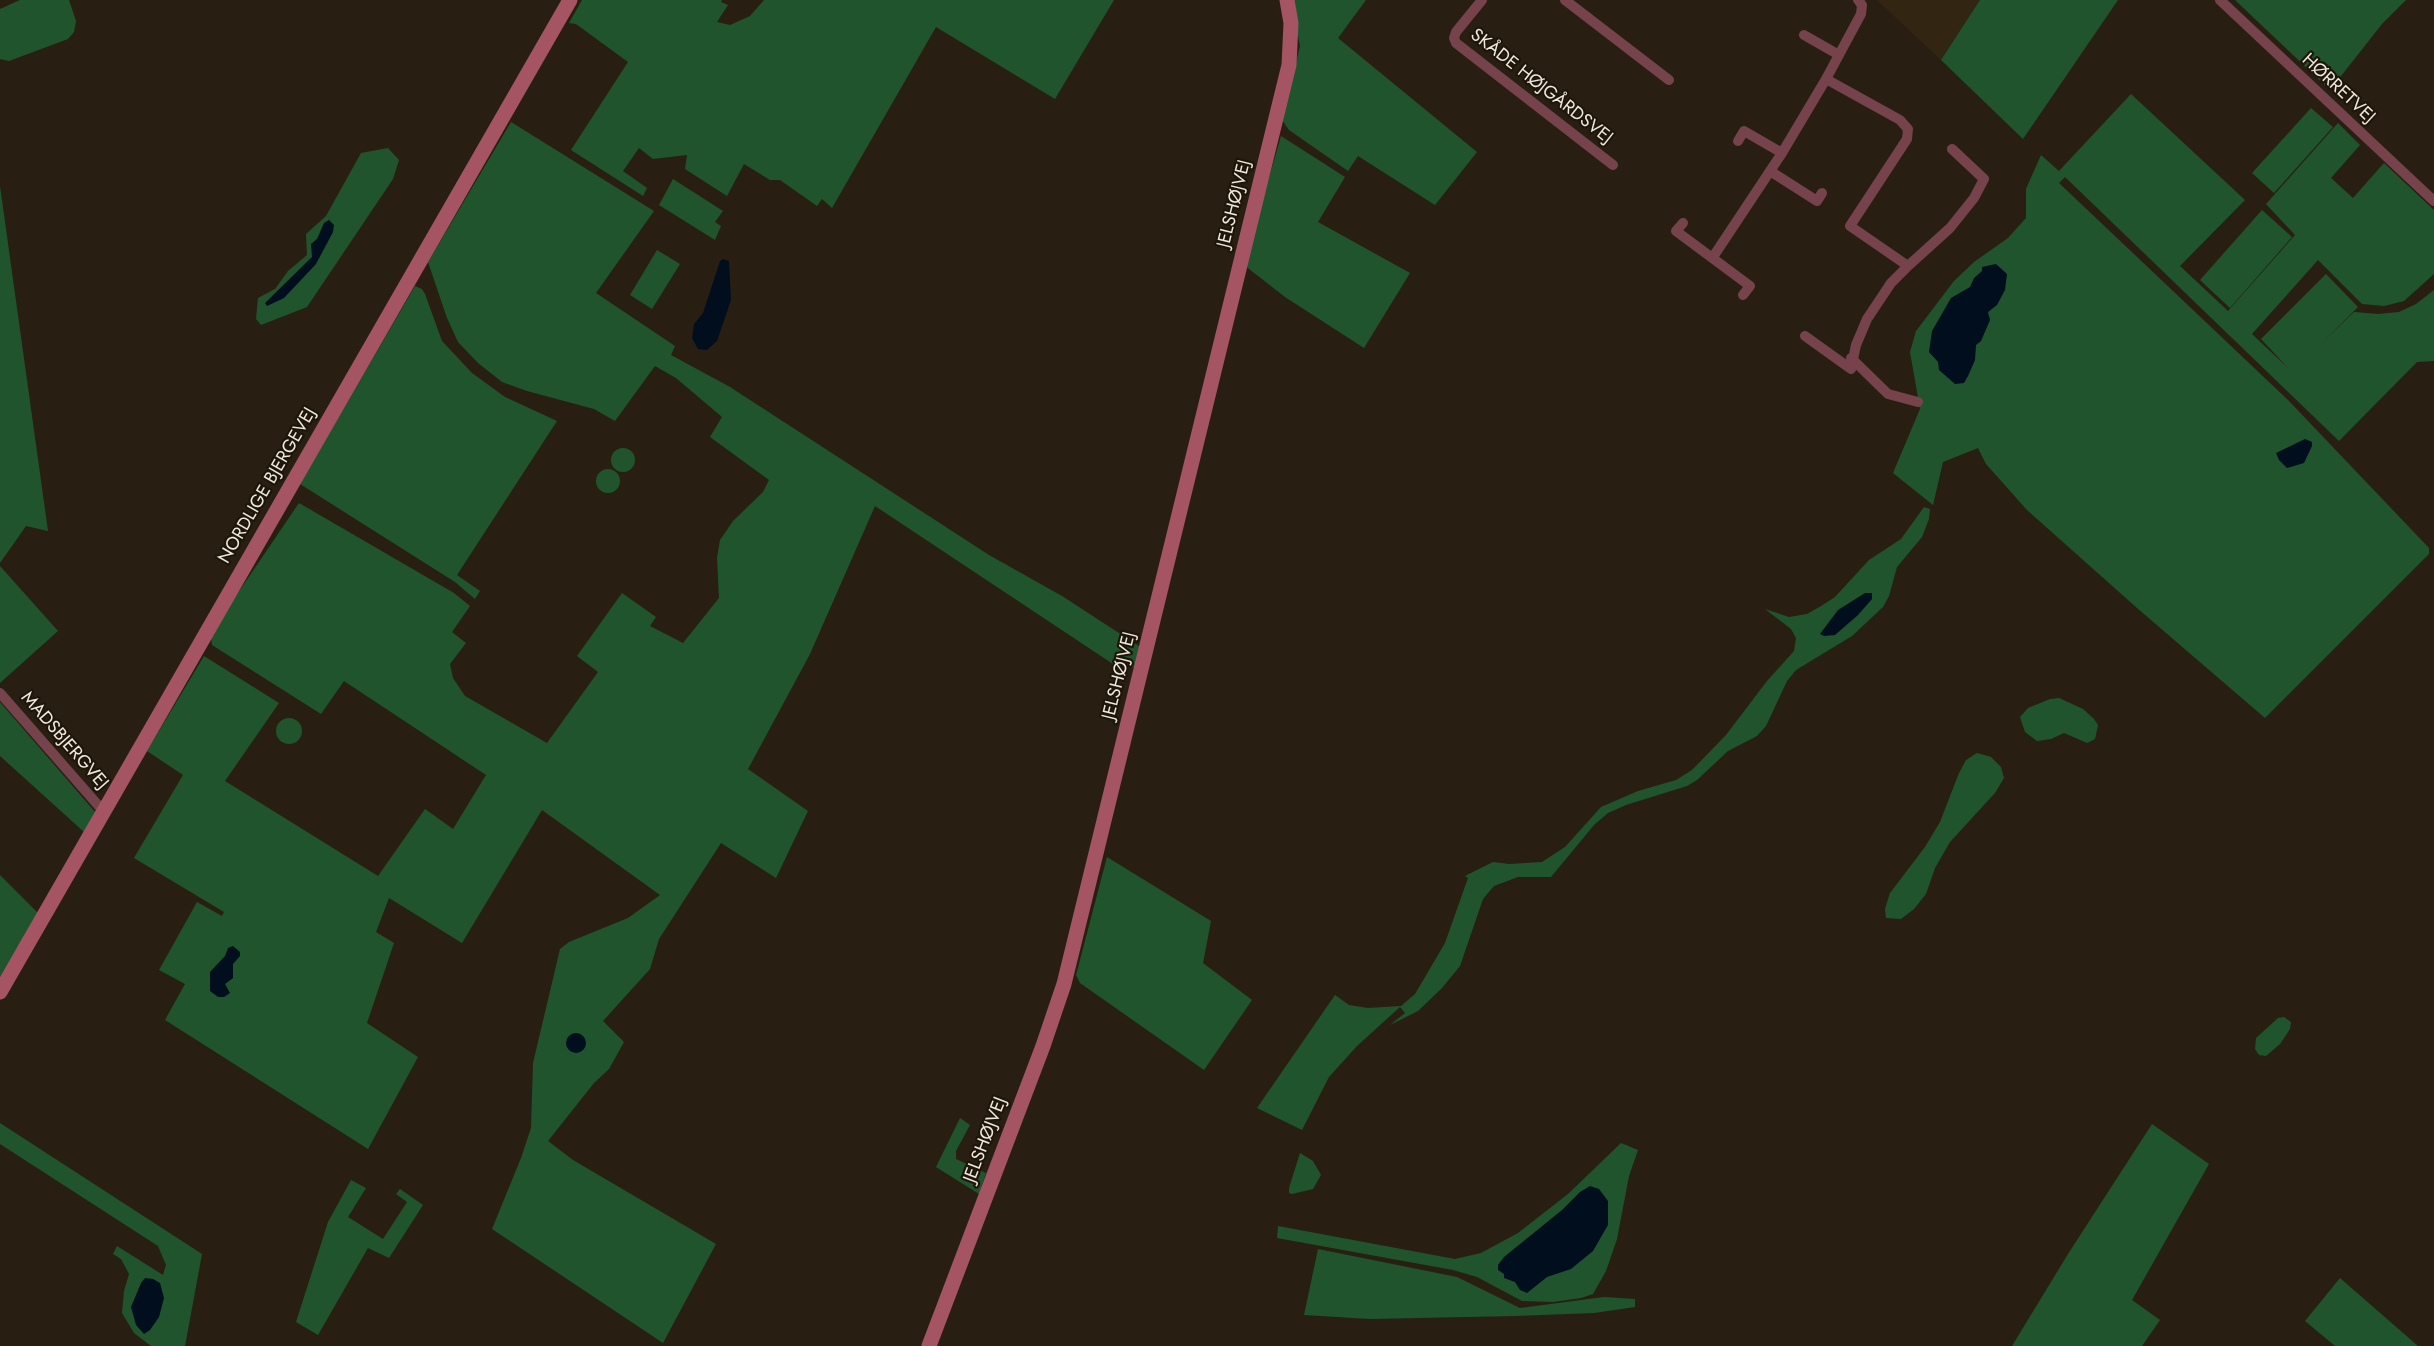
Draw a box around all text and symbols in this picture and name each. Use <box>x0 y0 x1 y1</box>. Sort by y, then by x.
street label: SKÅDE HØJGÅRDSVEJ <box>1466 25 1616 149</box>
street label: HØRRETVEJ <box>2297 50 2379 128</box>
street label: JELSHØJVEJ <box>1214 158 1256 250</box>
street label: NORDLIGE BJERGEVEJ <box>215 404 321 568</box>
street label: JELSHØJVEJ <box>1099 630 1141 722</box>
street label: MADSBJERGVEJ <box>16 688 112 794</box>
street label: JELSHØJVEJ <box>960 1094 1012 1186</box>

